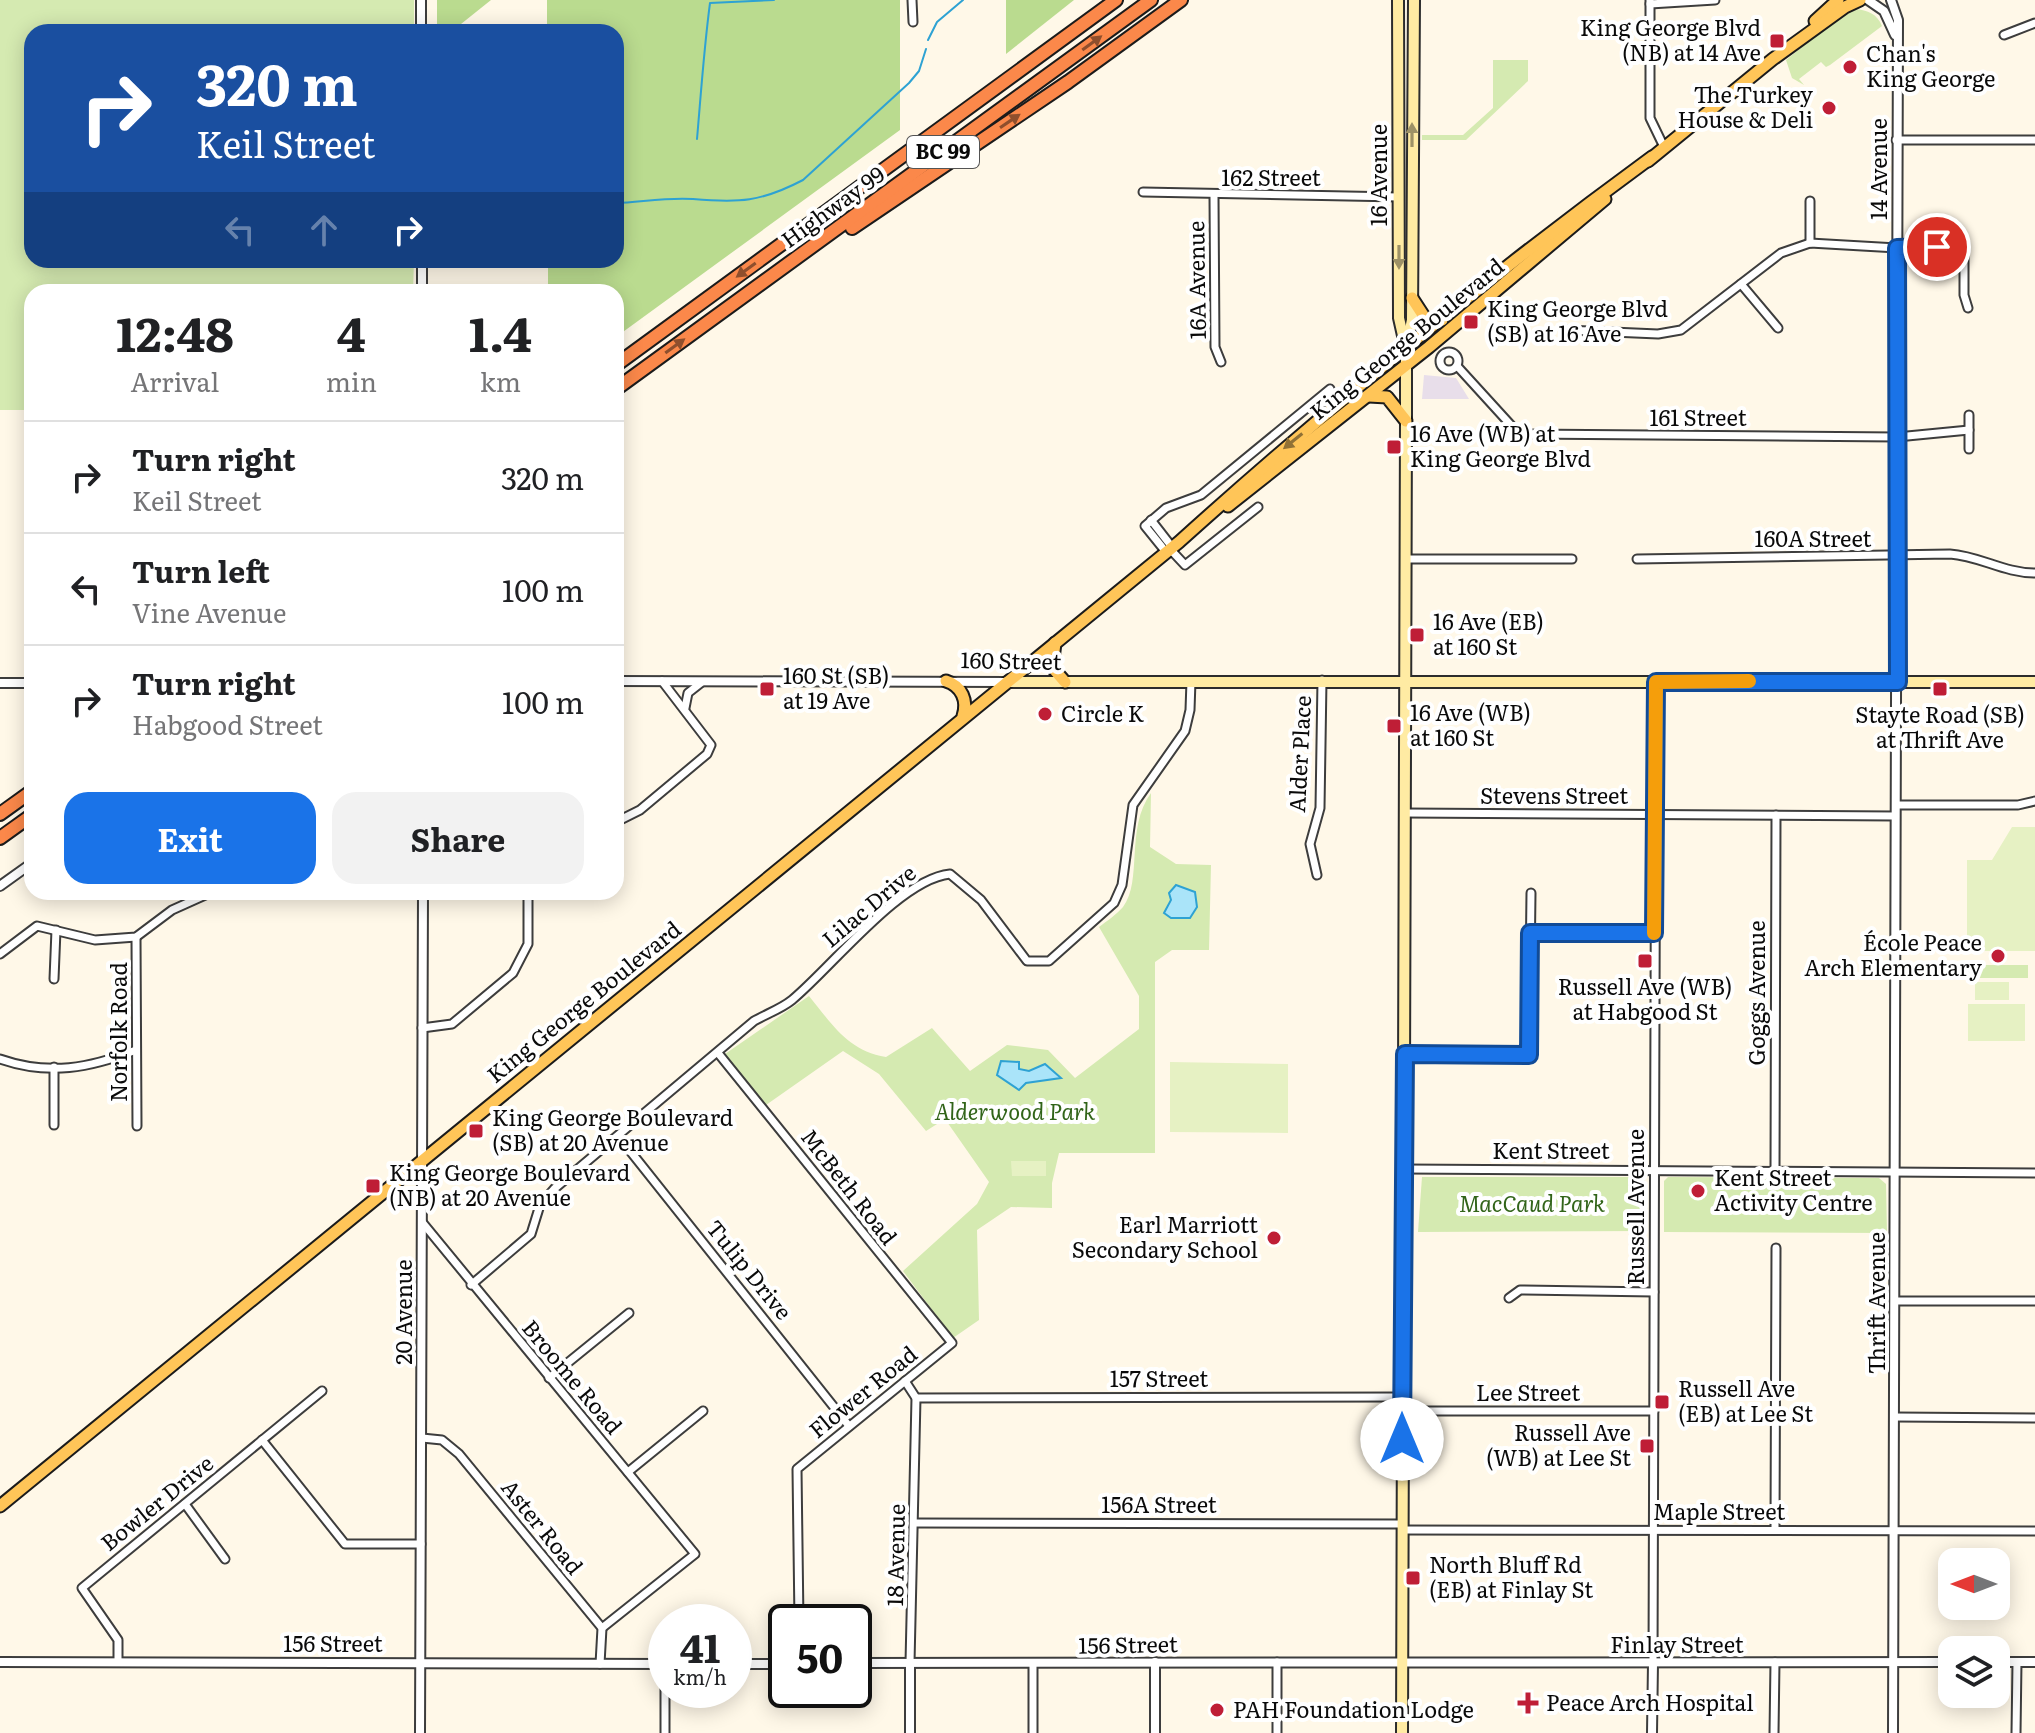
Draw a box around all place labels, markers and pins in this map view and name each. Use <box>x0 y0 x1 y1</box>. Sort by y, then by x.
place label: King George Blvd (NB) at 14 Ave <box>1580 10 1761 68</box>
marker: King George Blvd (NB) at 14 Ave <box>1768 32 1786 50</box>
place label: Chan's King George <box>1866 36 1995 94</box>
marker: Chan's King George <box>1841 58 1859 76</box>
place label: The Turkey House & Deli <box>1677 77 1813 135</box>
marker: The Turkey House & Deli <box>1820 99 1838 117</box>
pin <box>1903 213 1971 281</box>
place label: King George Blvd (SB) at 16 Ave <box>1487 291 1668 349</box>
marker: King George Blvd (SB) at 16 Ave <box>1462 313 1480 331</box>
place label: 16 Ave (WB) at King George Blvd <box>1410 416 1591 474</box>
marker: 16 Ave (WB) at King George Blvd <box>1385 438 1403 456</box>
place label: 16 Ave (EB) at 160 St <box>1433 604 1544 662</box>
marker: 16 Ave (EB) at 160 St <box>1408 626 1426 644</box>
place label: 160 St (SB) at 19 Ave <box>783 658 889 716</box>
marker: 160 St (SB) at 19 Ave <box>758 680 776 698</box>
marker: Stayte Road (SB) at Thrift Ave <box>1931 680 1949 698</box>
place label: 16 Ave (WB) at 160 St <box>1410 695 1531 753</box>
place label: Circle K <box>1061 696 1145 729</box>
place label: Stayte Road (SB) at Thrift Ave <box>1855 697 2025 755</box>
marker: Circle K <box>1036 705 1054 723</box>
marker: 16 Ave (WB) at 160 St <box>1385 717 1403 735</box>
place label: École Peace Arch Elementary <box>1804 925 1982 983</box>
marker: École Peace Arch Elementary <box>1989 947 2007 965</box>
marker: Russell Ave (WB) at Habgood St <box>1636 952 1654 970</box>
place label: Russell Ave (WB) at Habgood St <box>1558 969 1732 1027</box>
place label: King George Boulevard (SB) at 20 Avenue <box>492 1100 733 1158</box>
marker: King George Boulevard (SB) at 20 Avenue <box>467 1122 485 1140</box>
place label: King George Boulevard (NB) at 20 Avenue <box>389 1155 630 1213</box>
place label: Kent Street Activity Centre <box>1714 1160 1873 1218</box>
marker: King George Boulevard (NB) at 20 Avenue <box>364 1177 382 1195</box>
marker: Kent Street Activity Centre <box>1689 1182 1707 1200</box>
place label: Earl Marriott Secondary School <box>1072 1207 1258 1265</box>
marker: Earl Marriott Secondary School <box>1265 1229 1283 1247</box>
place label: Russell Ave (EB) at Lee St <box>1678 1371 1813 1429</box>
marker: Russell Ave (EB) at Lee St <box>1653 1393 1671 1411</box>
place label: Russell Ave (WB) at Lee St <box>1486 1415 1631 1473</box>
marker: Russell Ave (WB) at Lee St <box>1638 1437 1656 1455</box>
place label: North Bluff Rd (EB) at Finlay St <box>1429 1547 1593 1605</box>
marker: North Bluff Rd (EB) at Finlay St <box>1404 1569 1422 1587</box>
place label: Peace Arch Hospital <box>1546 1685 1754 1718</box>
place label: PAH Foundation Lodge <box>1233 1692 1474 1725</box>
marker: Peace Arch Hospital <box>1517 1692 1539 1714</box>
marker: PAH Foundation Lodge <box>1208 1701 1226 1719</box>

